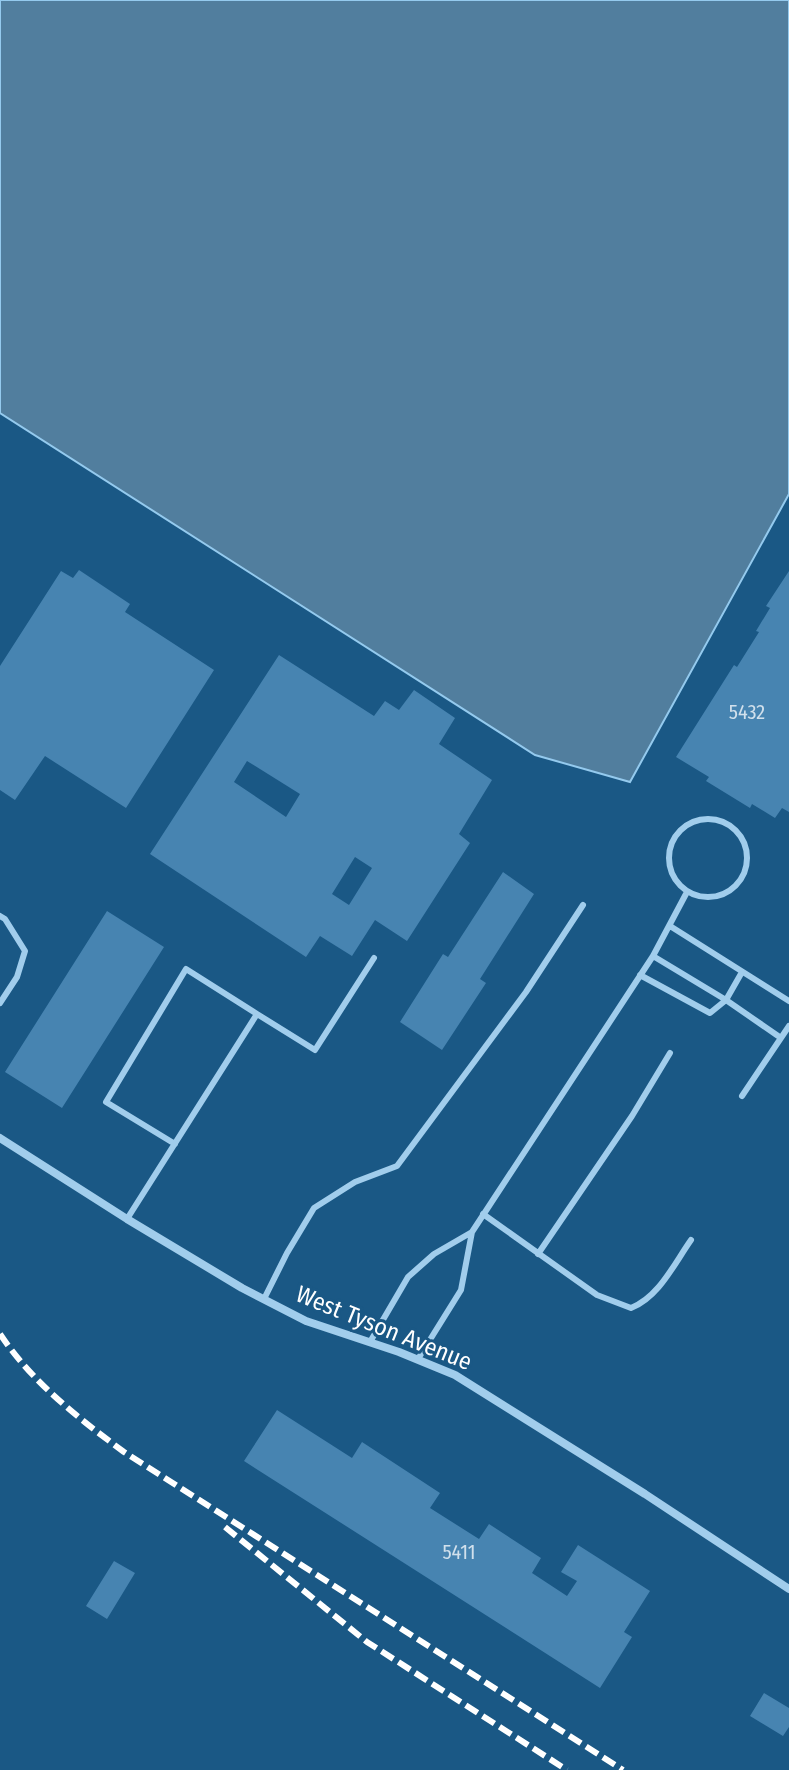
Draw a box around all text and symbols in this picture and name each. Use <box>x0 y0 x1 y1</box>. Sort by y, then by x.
house number: 5432 <box>729 700 765 724</box>
street label: West Tyson Avenue <box>292 1280 476 1376</box>
house number: 5411 <box>442 1540 476 1564</box>

